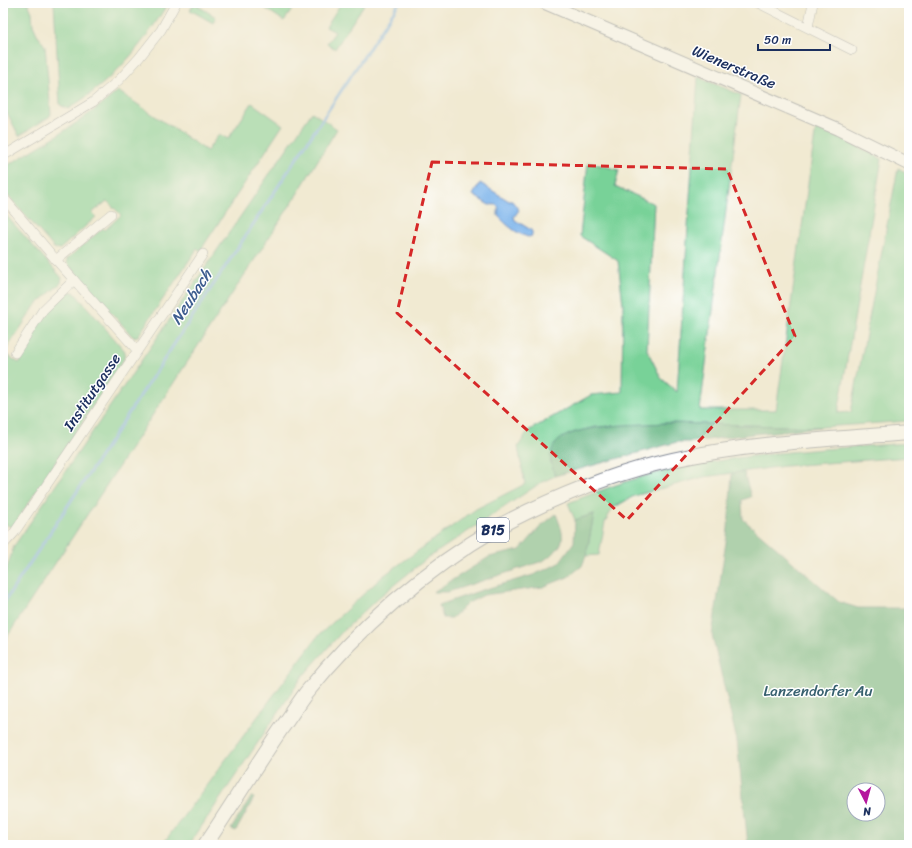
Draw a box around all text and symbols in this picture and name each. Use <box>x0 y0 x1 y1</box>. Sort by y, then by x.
scale bar <box>758 26 830 52</box>
text: 50 m <box>764 29 791 51</box>
street label: Wienerstraße <box>688 38 780 97</box>
water label: Neubach <box>162 262 221 331</box>
street label: Institutgasse <box>56 348 128 437</box>
road number: B15 <box>477 518 509 542</box>
park label: Lanzendorfer Au <box>763 678 873 704</box>
north arrow <box>846 782 886 822</box>
text: N <box>862 801 873 821</box>

